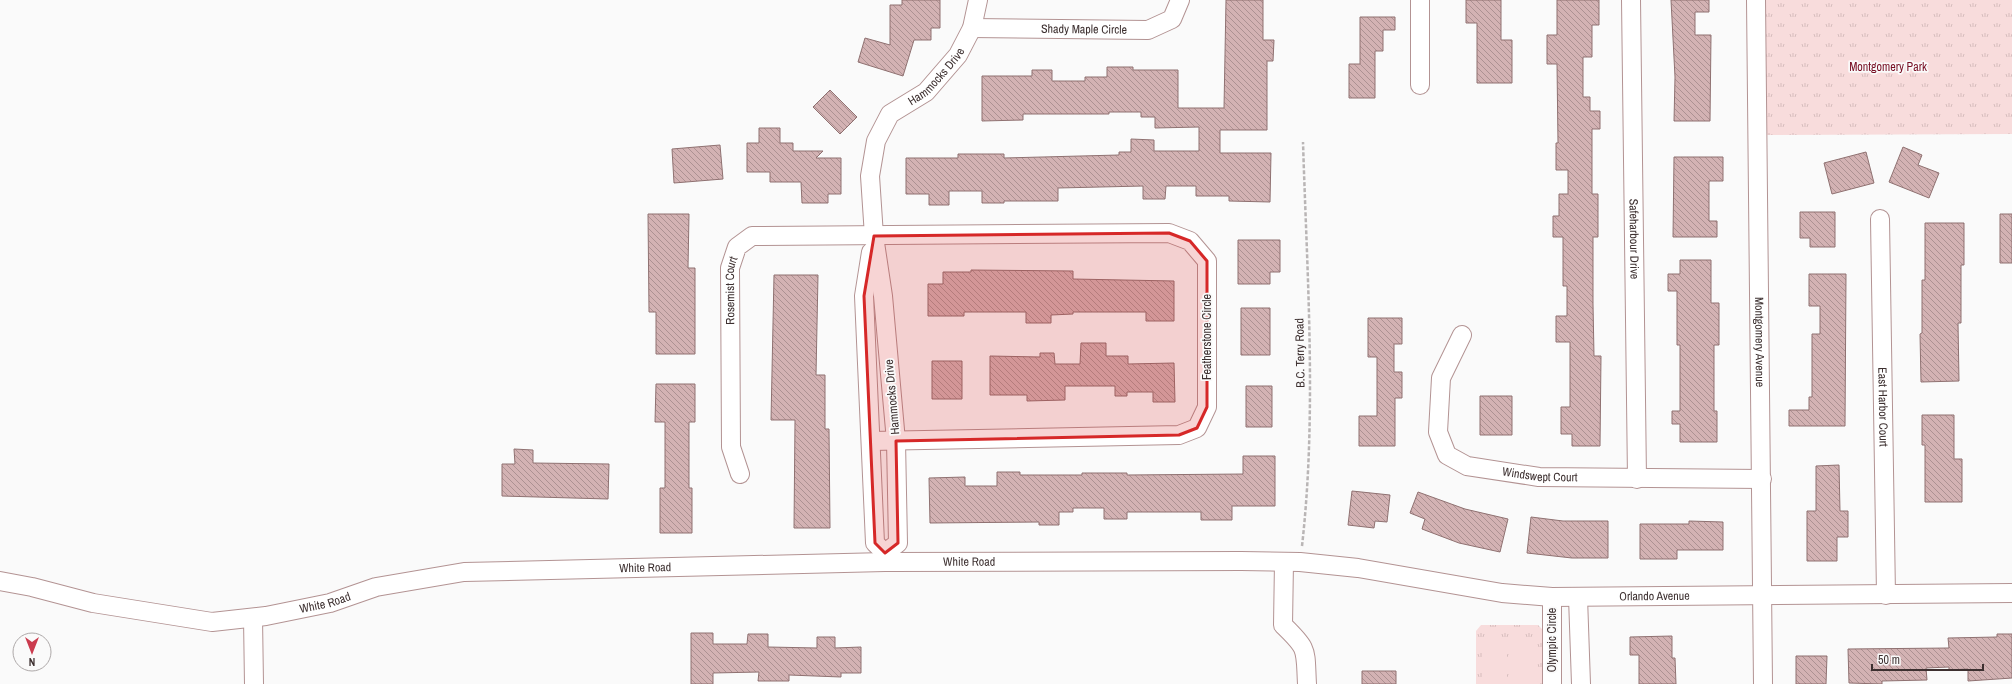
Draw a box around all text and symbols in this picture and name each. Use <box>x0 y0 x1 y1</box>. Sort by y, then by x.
street label: Shady Maple Circle <box>1041 21 1127 38</box>
street label: Hammocks Drive <box>905 45 968 109</box>
park label: Montgomery Park <box>1849 59 1927 75</box>
street label: Safeharbour Drive <box>1625 199 1642 279</box>
street label: Rosemist Court <box>722 254 741 325</box>
street label: Featherstone Circle <box>1199 294 1215 380</box>
street label: Montgomery Avenue <box>1751 297 1768 387</box>
street label: B.C. Terry Road <box>1291 318 1309 388</box>
street label: Hammocks Drive <box>881 359 903 435</box>
street label: East Harbor Court <box>1874 367 1892 447</box>
street label: Windswept Court <box>1501 463 1578 485</box>
street label: White Road <box>943 554 995 570</box>
street label: White Road <box>619 559 671 576</box>
street label: White Road <box>298 588 353 617</box>
street label: Orlando Avenue <box>1619 588 1690 604</box>
street label: Olympic Circle <box>1544 608 1560 672</box>
north arrow <box>12 632 52 672</box>
scale bar <box>1872 646 1983 672</box>
text: 50 m <box>1878 652 1900 668</box>
text: N <box>29 655 35 669</box>

